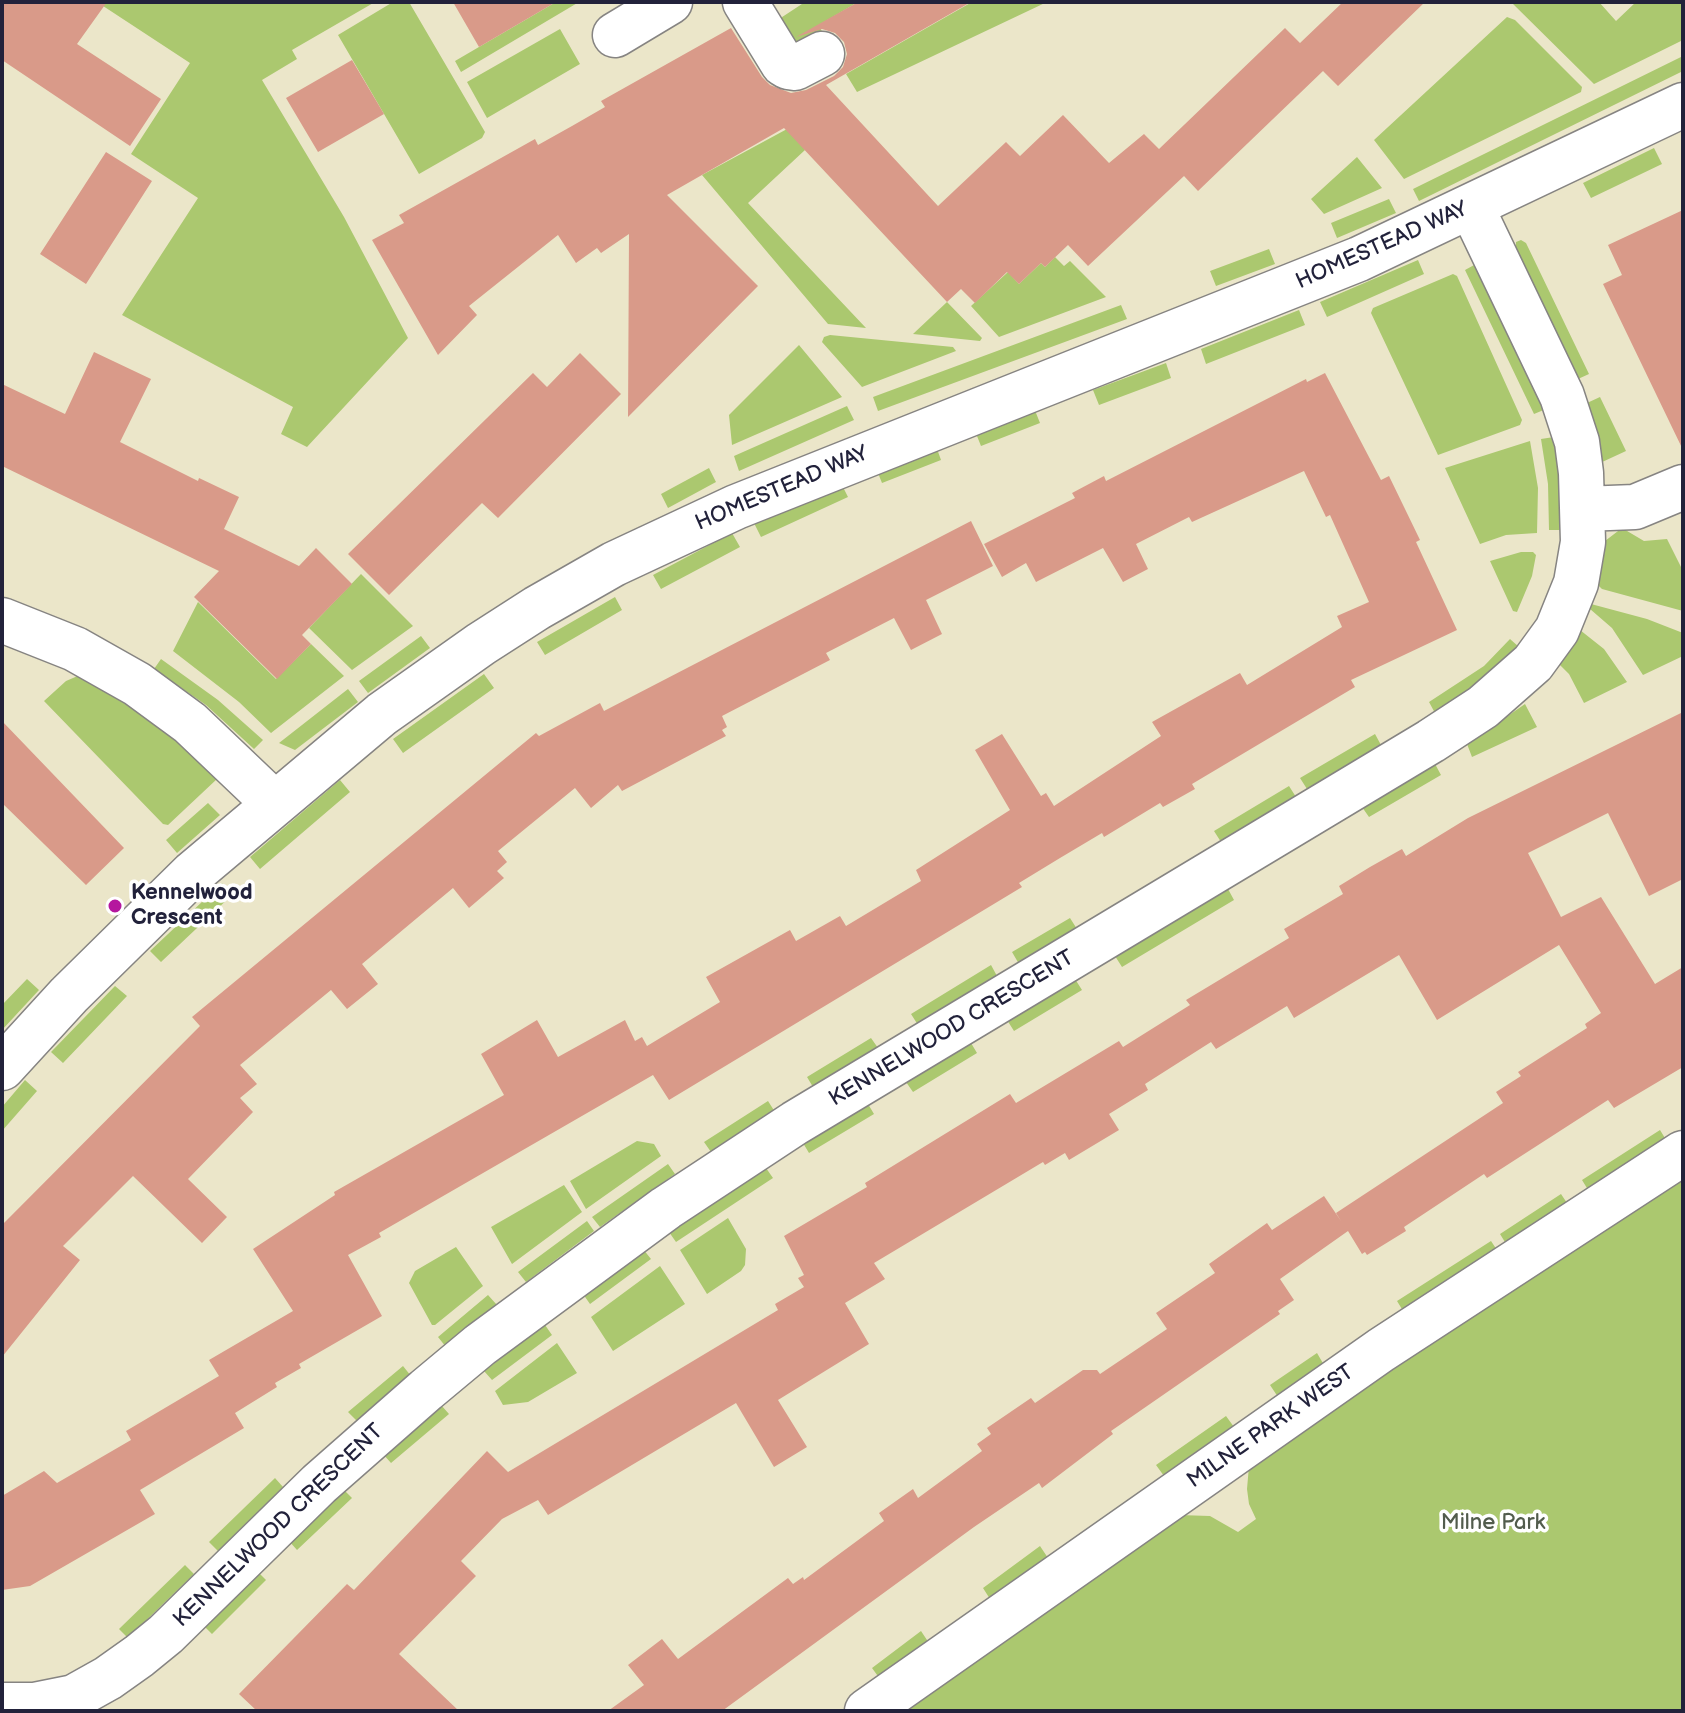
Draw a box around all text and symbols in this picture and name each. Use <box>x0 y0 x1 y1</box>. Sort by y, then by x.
street label: HOMESTEAD WAY <box>1292 196 1472 296</box>
street label: HOMESTEAD WAY <box>692 441 872 537</box>
place label: Kennelwood Crescent <box>131 880 253 932</box>
marker: Kennelwood Crescent <box>106 897 124 915</box>
street label: KENNELWOOD CRESCENT <box>825 945 1079 1113</box>
street label: MILNE PARK WEST <box>1182 1359 1360 1495</box>
street label: KENNELWOOD CRESCENT <box>169 1419 389 1633</box>
park label: Milne Park <box>1441 1510 1545 1536</box>

